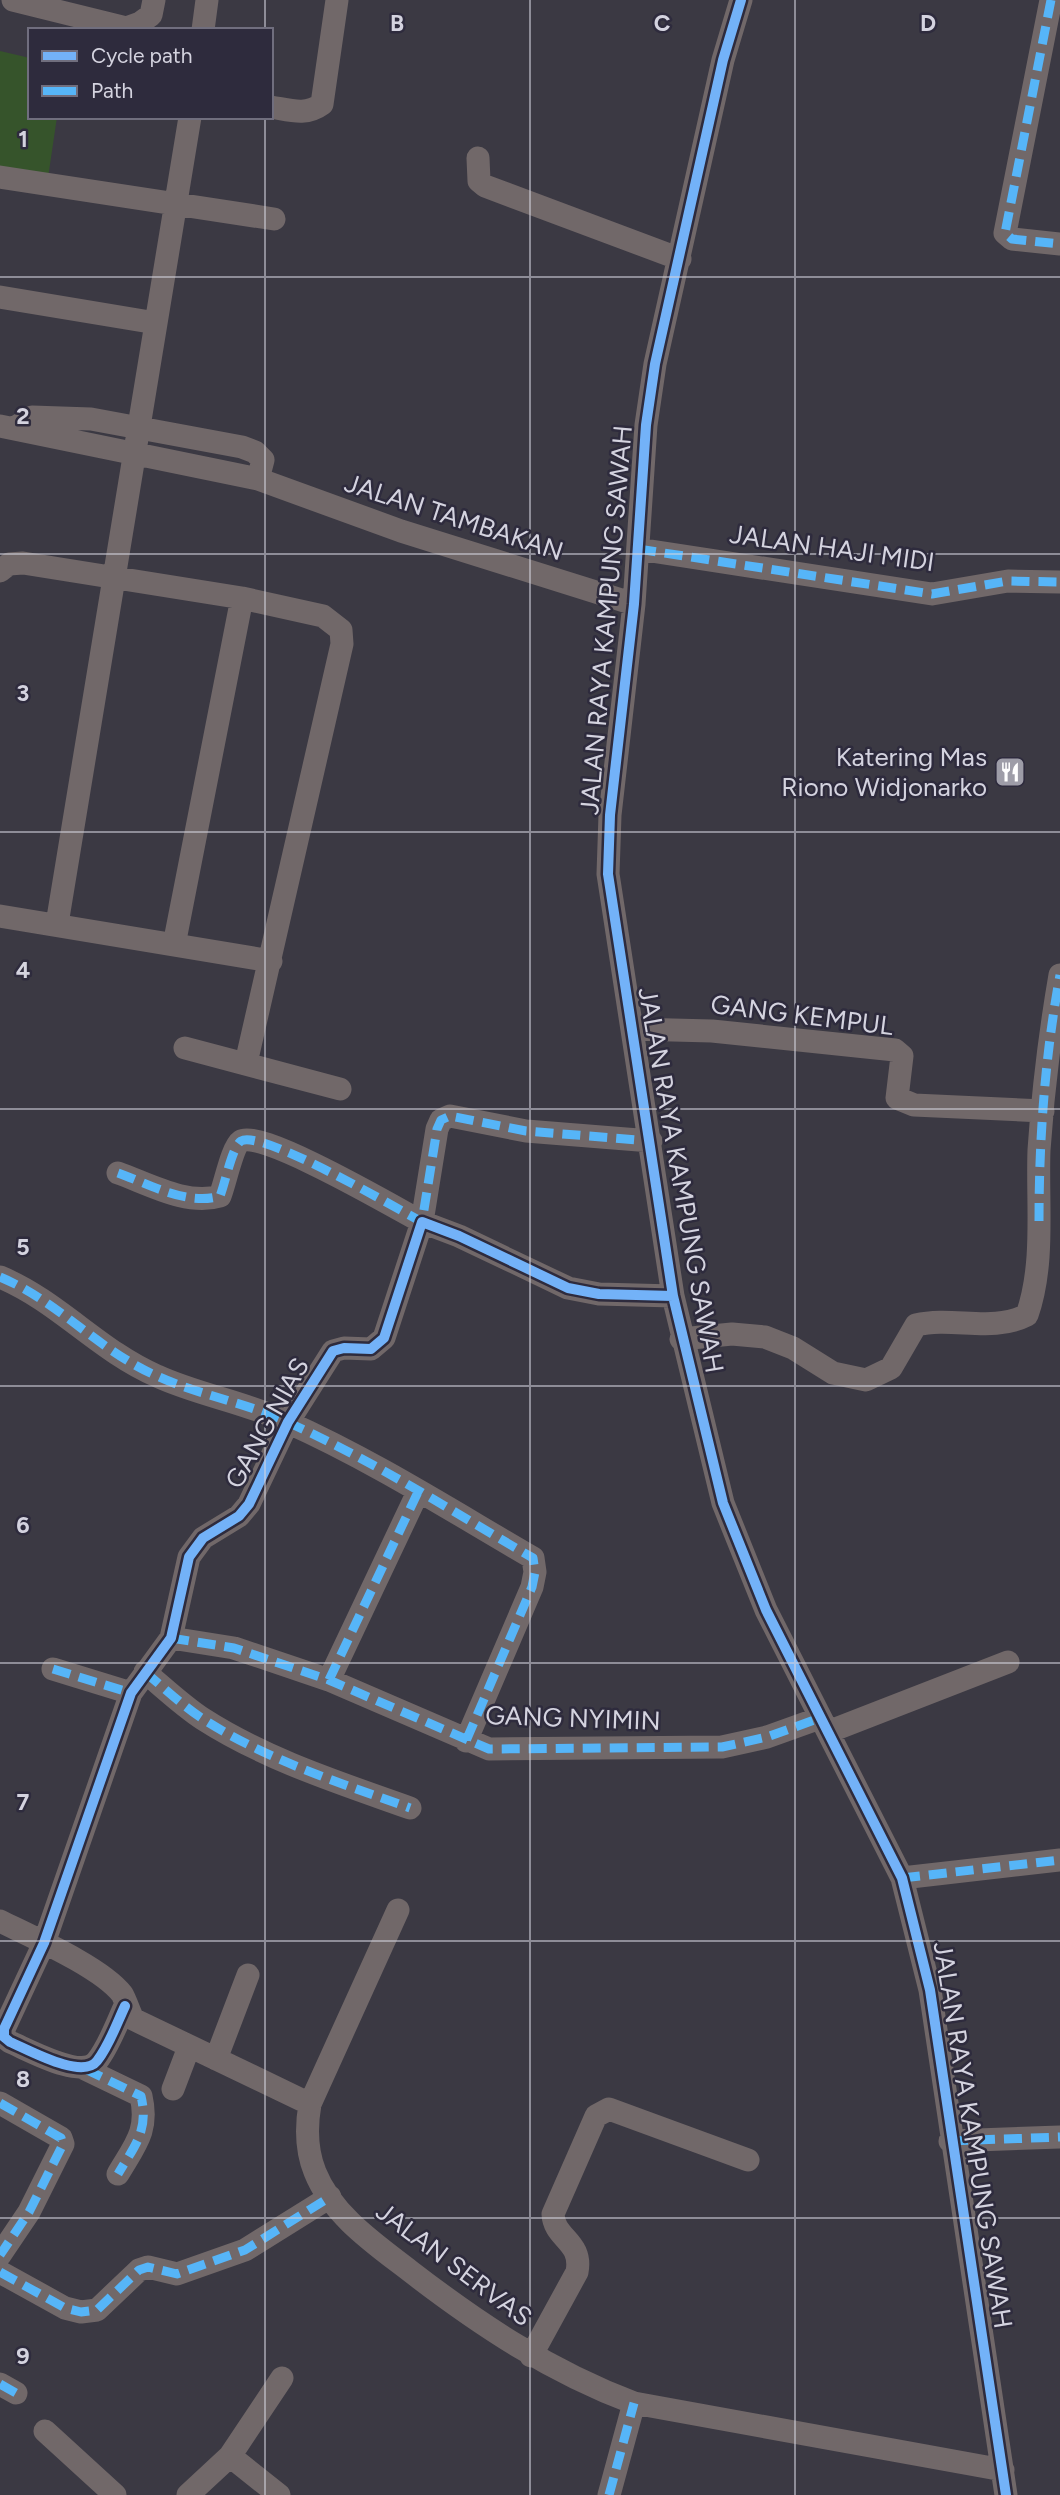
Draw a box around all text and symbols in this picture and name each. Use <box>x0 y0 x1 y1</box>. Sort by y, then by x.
text: B <box>390 9 404 37</box>
text: C <box>654 9 671 37</box>
text: D <box>920 9 936 37</box>
legend <box>28 28 273 119</box>
text: Cycle path <box>91 43 192 68</box>
text: Path <box>91 78 133 103</box>
text: 1 <box>18 125 28 153</box>
text: 2 <box>16 402 30 430</box>
street label: JALAN RAYA KAMPUNG SAWAH <box>573 424 639 816</box>
street label: JALAN TAMBAKAN <box>341 467 567 567</box>
street label: JALAN HAJI MIDI <box>727 518 937 578</box>
text: 3 <box>17 679 29 707</box>
place label: Katering Mas Riono Widjonarko <box>781 741 987 803</box>
restaurant icon: Katering Mas Riono Widjonarko <box>993 755 1027 789</box>
text: 4 <box>16 956 30 984</box>
street label: JALAN RAYA KAMPUNG SAWAH <box>631 985 731 1375</box>
street label: GANG KEMPUL <box>709 988 896 1042</box>
text: 5 <box>16 1233 30 1261</box>
street label: GANG NIAS <box>218 1352 316 1494</box>
text: 6 <box>16 1511 30 1539</box>
street label: GANG NYIMIN <box>485 1699 661 1737</box>
text: 7 <box>17 1788 30 1816</box>
street label: JALAN RAYA KAMPUNG SAWAH <box>927 1939 1019 2331</box>
text: 8 <box>16 2065 30 2093</box>
street label: JALAN SERVAS <box>370 2195 538 2333</box>
text: 9 <box>16 2342 30 2370</box>

